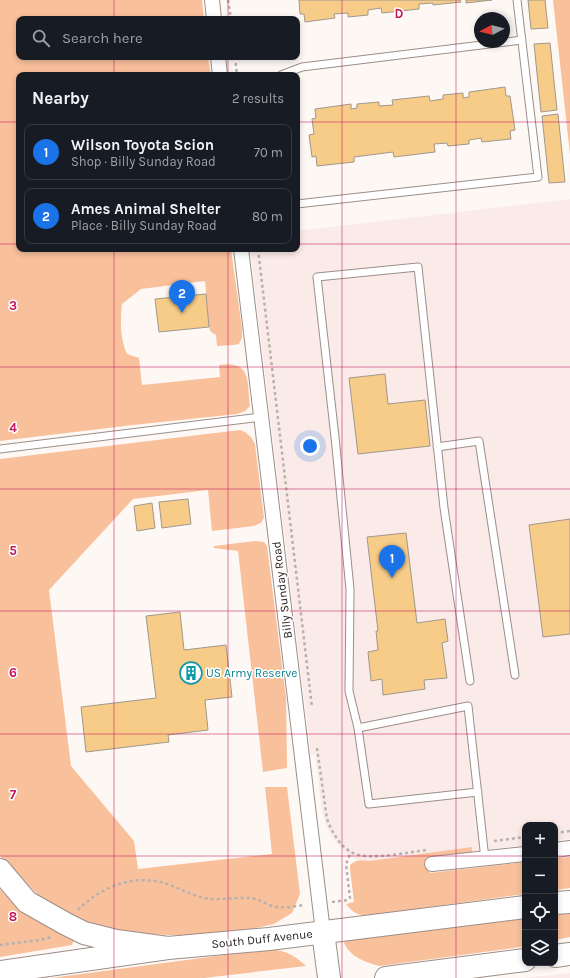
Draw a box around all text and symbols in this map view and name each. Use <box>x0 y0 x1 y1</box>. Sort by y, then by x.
text: D <box>395 6 404 21</box>
north arrow <box>474 12 510 48</box>
search box <box>16 16 300 60</box>
icon: search <box>30 27 52 49</box>
text: Search here <box>62 29 143 47</box>
text: Nearby <box>32 88 89 108</box>
text: 2 results <box>232 91 284 106</box>
text: Wilson Toyota Scion <box>71 136 214 154</box>
text: 1 <box>44 145 48 160</box>
text: 70 m <box>254 145 283 160</box>
text: Shop · Billy Sunday Road <box>71 154 216 169</box>
text: Ames Animal Shelter <box>71 200 220 218</box>
text: 2 <box>42 209 50 224</box>
text: 80 m <box>252 209 283 224</box>
text: Place · Billy Sunday Road <box>71 218 217 233</box>
pin: 2 <box>169 280 195 313</box>
text: 3 <box>9 298 17 313</box>
text: 4 <box>9 420 17 435</box>
your location <box>300 436 320 456</box>
street label: Billy Sunday Road <box>269 541 295 639</box>
text: 5 <box>9 543 17 558</box>
pin: 1 <box>379 545 405 578</box>
building icon: US Army Reserve <box>178 660 204 686</box>
text: 6 <box>9 665 17 680</box>
place label: US Army Reserve <box>206 666 297 680</box>
text: 7 <box>10 787 17 802</box>
map controls <box>522 822 558 966</box>
button: + <box>522 822 558 858</box>
button: − <box>522 858 558 894</box>
button: locate <box>522 894 558 930</box>
text: 8 <box>9 909 17 924</box>
street label: South Duff Avenue <box>211 927 313 951</box>
button: layers <box>522 930 558 966</box>

